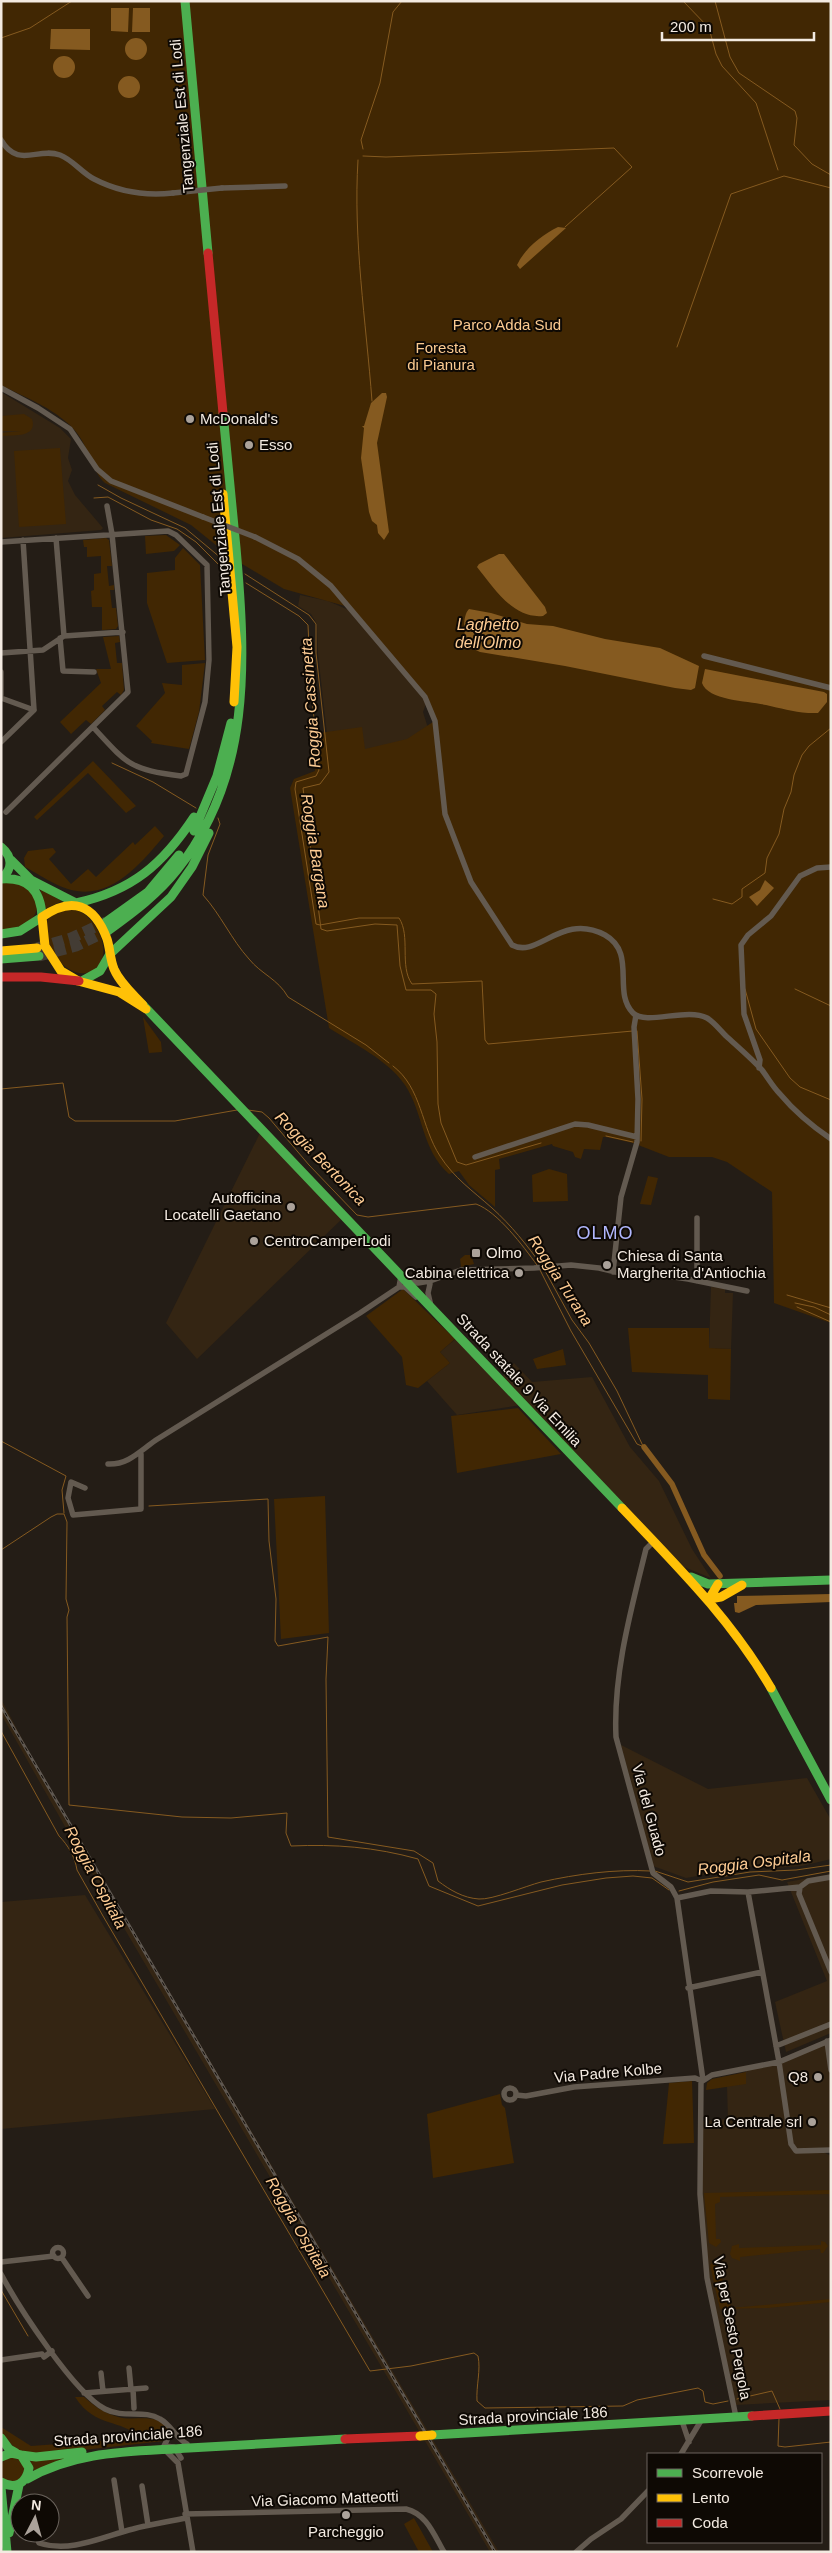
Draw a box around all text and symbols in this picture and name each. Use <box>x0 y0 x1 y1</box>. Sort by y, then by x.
scale bar <box>662 10 814 42</box>
text: 200 m <box>670 18 712 35</box>
street label: Tangenziale Est di Lodi <box>166 38 197 194</box>
park label: Parco Adda Sud <box>453 316 561 333</box>
park label: Foresta di Pianura <box>407 339 475 373</box>
place label: McDonald's <box>200 410 278 427</box>
marker: McDonald's <box>184 413 196 425</box>
place label: Esso <box>259 436 292 453</box>
marker: Esso <box>243 439 255 451</box>
street label: Tangenziale Est di Lodi <box>203 441 234 597</box>
water label: Laghetto dell'Olmo <box>455 616 521 651</box>
water label: Roggia Cassinetta <box>297 637 324 769</box>
water label: Roggia Bargana <box>298 793 333 910</box>
water label: Roggia Bertonica <box>272 1108 369 1208</box>
place label: Autofficina Locatelli Gaetano <box>164 1189 282 1223</box>
marker: Autofficina Locatelli Gaetano <box>285 1201 297 1213</box>
district label: OLMO <box>576 1223 634 1243</box>
place label: CentroCamperLodi <box>264 1232 391 1249</box>
water label: Roggia Turana <box>525 1232 596 1329</box>
marker: CentroCamperLodi <box>248 1235 260 1247</box>
place label: Olmo <box>486 1244 522 1261</box>
marker: Olmo <box>470 1247 482 1259</box>
place label: Chiesa di Santa Margherita d'Antiochia <box>617 1247 766 1281</box>
marker: Chiesa di Santa Margherita d'Antiochia <box>601 1259 613 1271</box>
place label: Cabina elettrica <box>405 1264 510 1281</box>
marker: Cabina elettrica <box>513 1267 525 1279</box>
street label: Strada statale 9 Via Emilia <box>453 1310 586 1450</box>
street label: Via del Guado <box>629 1762 670 1858</box>
water label: Roggia Ospitala <box>61 1823 130 1932</box>
water label: Roggia Ospitala <box>697 1847 812 1878</box>
street label: Via Padre Kolbe <box>553 2059 663 2086</box>
place label: Q8 <box>788 2068 808 2085</box>
marker: Q8 <box>812 2071 824 2083</box>
place label: La Centrale srl <box>704 2113 802 2130</box>
marker: La Centrale srl <box>806 2116 818 2128</box>
water label: Roggia Ospitala <box>263 2174 334 2281</box>
street label: Via per Sesto Pergola <box>710 2255 755 2402</box>
street label: Strada provinciale 186 <box>458 2403 608 2428</box>
street label: Strada provinciale 186 <box>53 2422 203 2449</box>
legend <box>647 2453 822 2543</box>
text: Scorrevole <box>692 2464 764 2481</box>
street label: Via Giacomo Matteotti <box>251 2487 399 2510</box>
text: Lento <box>692 2489 730 2506</box>
north arrow <box>10 2493 60 2543</box>
text: N <box>30 2497 42 2514</box>
marker: Parcheggio <box>340 2509 352 2521</box>
text: Coda <box>692 2514 729 2531</box>
place label: Parcheggio <box>308 2523 384 2540</box>

